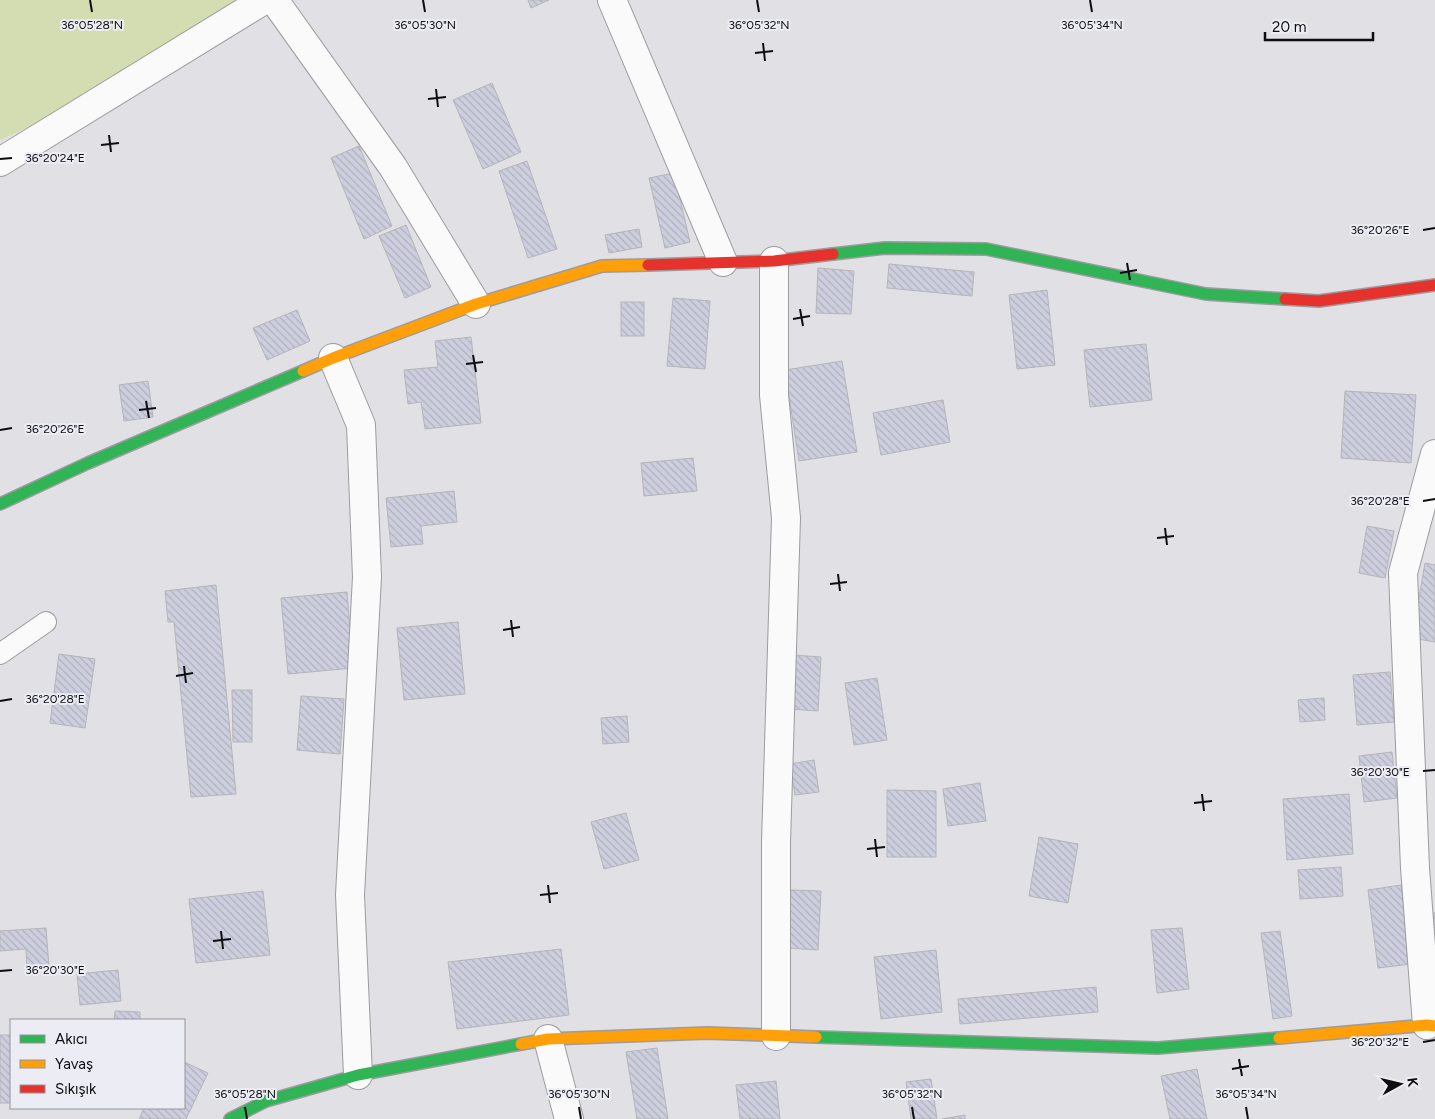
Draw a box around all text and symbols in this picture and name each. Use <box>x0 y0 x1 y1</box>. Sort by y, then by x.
scale bar <box>1265 10 1372 42</box>
text: 36°05'28"N <box>61 18 123 32</box>
text: 36°05'30"N <box>394 18 456 32</box>
text: 36°05'32"N <box>728 18 790 32</box>
text: 36°05'34"N <box>1061 18 1123 32</box>
text: 20 m <box>1272 18 1306 36</box>
text: 36°20'24"E <box>25 151 85 165</box>
text: 36°20'26"E <box>1351 223 1410 237</box>
text: 36°20'26"E <box>26 422 85 436</box>
text: 36°20'28"E <box>1350 494 1410 508</box>
text: 36°20'28"E <box>25 692 85 706</box>
text: 36°20'30"E <box>1350 765 1410 779</box>
text: 36°20'30"E <box>25 963 85 977</box>
legend <box>10 1019 185 1109</box>
text: Akıcı <box>55 1030 88 1048</box>
text: 36°20'32"E <box>1351 1035 1409 1049</box>
text: Yavaş <box>55 1055 93 1073</box>
north arrow <box>1375 1059 1425 1109</box>
text: K <box>1403 1076 1422 1089</box>
text: Sıkışık <box>55 1080 97 1098</box>
text: 36°05'28"N <box>214 1087 276 1101</box>
text: 36°05'30"N <box>548 1087 610 1101</box>
text: 36°05'32"N <box>881 1087 943 1101</box>
text: 36°05'34"N <box>1215 1087 1277 1101</box>

